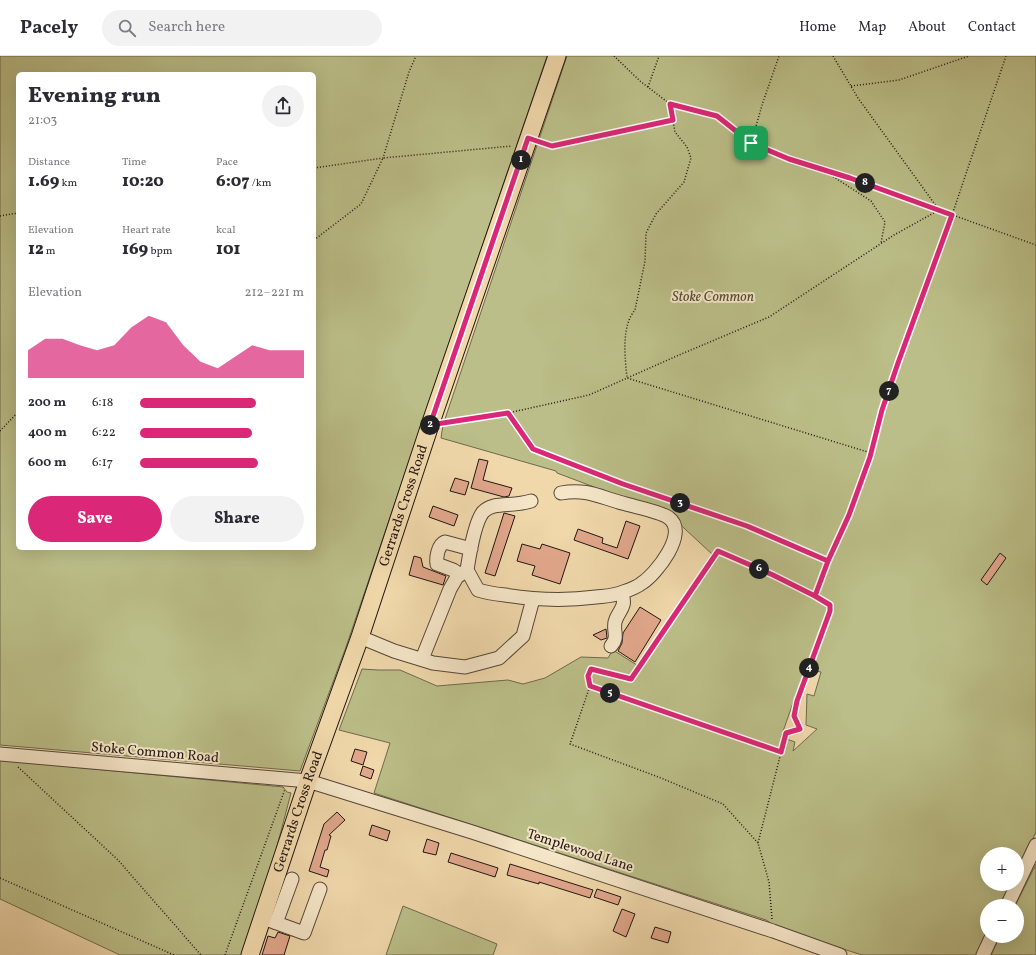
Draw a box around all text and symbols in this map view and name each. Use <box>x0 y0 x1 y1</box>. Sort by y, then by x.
search box <box>102 10 382 46</box>
text: Pacely <box>20 15 78 41</box>
icon: search <box>116 17 138 39</box>
text: Search here <box>148 17 225 38</box>
text: Home <box>799 18 836 37</box>
text: Map <box>858 18 886 37</box>
text: About <box>908 18 946 37</box>
text: Contact <box>968 18 1016 37</box>
text: Evening run <box>28 81 161 112</box>
button: share <box>262 85 304 127</box>
text: 21:03 <box>28 112 57 130</box>
pin <box>734 126 768 160</box>
icon: arrive <box>740 132 762 154</box>
pin: 1 <box>511 150 531 170</box>
text: 1 <box>519 152 523 167</box>
text: Distance <box>28 155 70 170</box>
text: Time <box>122 155 146 170</box>
text: Pace <box>216 155 238 170</box>
text: 1.69 <box>28 170 59 193</box>
text: 10:20 <box>122 170 164 193</box>
text: 6:07 <box>216 170 249 193</box>
pin: 8 <box>855 173 875 193</box>
text: 8 <box>862 175 868 190</box>
text: km <box>59 176 77 191</box>
text: /km <box>249 176 271 191</box>
text: Elevation <box>28 223 74 238</box>
text: Heart rate <box>122 223 171 238</box>
text: kcal <box>216 223 236 238</box>
text: 12 <box>28 238 44 261</box>
text: 169 <box>122 238 148 261</box>
text: 101 <box>216 238 240 261</box>
text: m <box>44 244 56 259</box>
text: bpm <box>148 244 172 259</box>
text: Elevation <box>28 284 82 302</box>
text: 212–221 m <box>245 284 304 302</box>
park label: Stoke Common <box>672 288 754 307</box>
pin: 7 <box>879 381 899 401</box>
text: 7 <box>886 383 892 398</box>
text: 200 m <box>28 394 66 412</box>
text: 6:18 <box>92 394 113 412</box>
pin: 2 <box>420 415 440 435</box>
text: 2 <box>427 417 433 432</box>
text: 400 m <box>28 424 67 442</box>
text: 6:22 <box>92 424 116 442</box>
street label: Gerrards Cross Road <box>374 442 432 569</box>
text: 600 m <box>28 454 66 472</box>
text: 6:17 <box>92 454 113 472</box>
pin: 3 <box>670 493 690 513</box>
text: 3 <box>677 495 683 510</box>
button: Save <box>28 496 162 542</box>
button: Share <box>170 496 304 542</box>
pin: 6 <box>749 559 769 579</box>
text: 6 <box>756 561 762 576</box>
pin: 4 <box>799 658 819 678</box>
text: 4 <box>806 660 812 675</box>
pin: 5 <box>600 683 620 703</box>
text: 5 <box>607 685 613 700</box>
street label: Stoke Common Road <box>90 738 220 768</box>
street label: Gerrards Cross Road <box>269 748 328 875</box>
street label: Templewood Lane <box>524 825 636 877</box>
map controls <box>980 847 1024 943</box>
button: + <box>980 847 1024 891</box>
button: − <box>980 899 1024 943</box>

